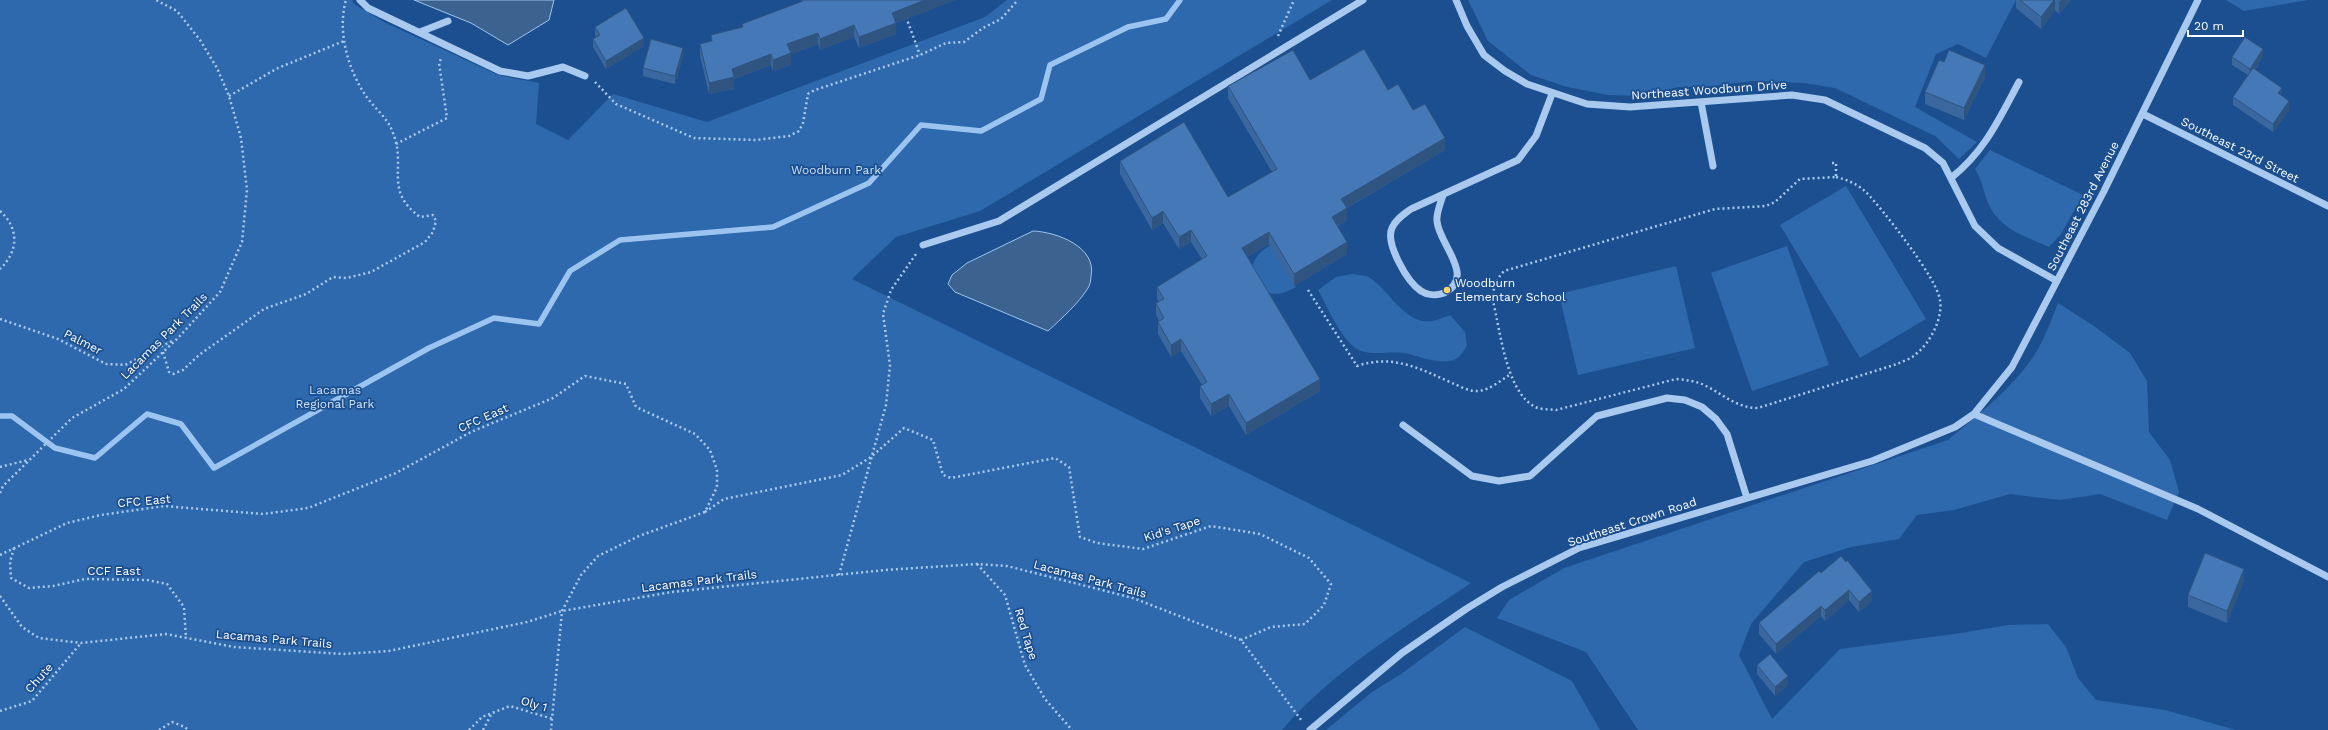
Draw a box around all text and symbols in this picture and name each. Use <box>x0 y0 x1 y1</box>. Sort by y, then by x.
scale bar <box>2188 12 2243 38</box>
text: 20 m <box>2194 19 2224 33</box>
street label: Northeast Woodburn Drive <box>1631 78 1787 102</box>
street label: Southeast 23rd Street <box>2179 114 2301 186</box>
street label: Southeast 283rd Avenue <box>2044 139 2122 273</box>
park label: Woodburn Park <box>791 163 881 177</box>
place label: Woodburn Elementary School <box>1455 276 1566 304</box>
marker: Woodburn Elementary School <box>1442 285 1452 295</box>
street label: Lacamas Park Trails <box>118 290 210 382</box>
street label: Palmer <box>62 326 105 358</box>
park label: Lacamas Regional Park <box>296 383 375 411</box>
street label: CFC East <box>456 401 510 435</box>
street label: CFC East <box>117 492 171 510</box>
street label: Southeast Crown Road <box>1566 495 1698 549</box>
street label: Kid's Tape <box>1142 513 1202 545</box>
street label: Lacamas Park Trails <box>1032 557 1148 601</box>
street label: CCF East <box>87 564 141 578</box>
street label: Lacamas Park Trails <box>640 567 758 595</box>
street label: Red Tape <box>1012 606 1041 662</box>
street label: Lacamas Park Trails <box>215 627 333 651</box>
street label: Chute <box>22 660 56 696</box>
street label: Oly 1 <box>519 693 549 715</box>

